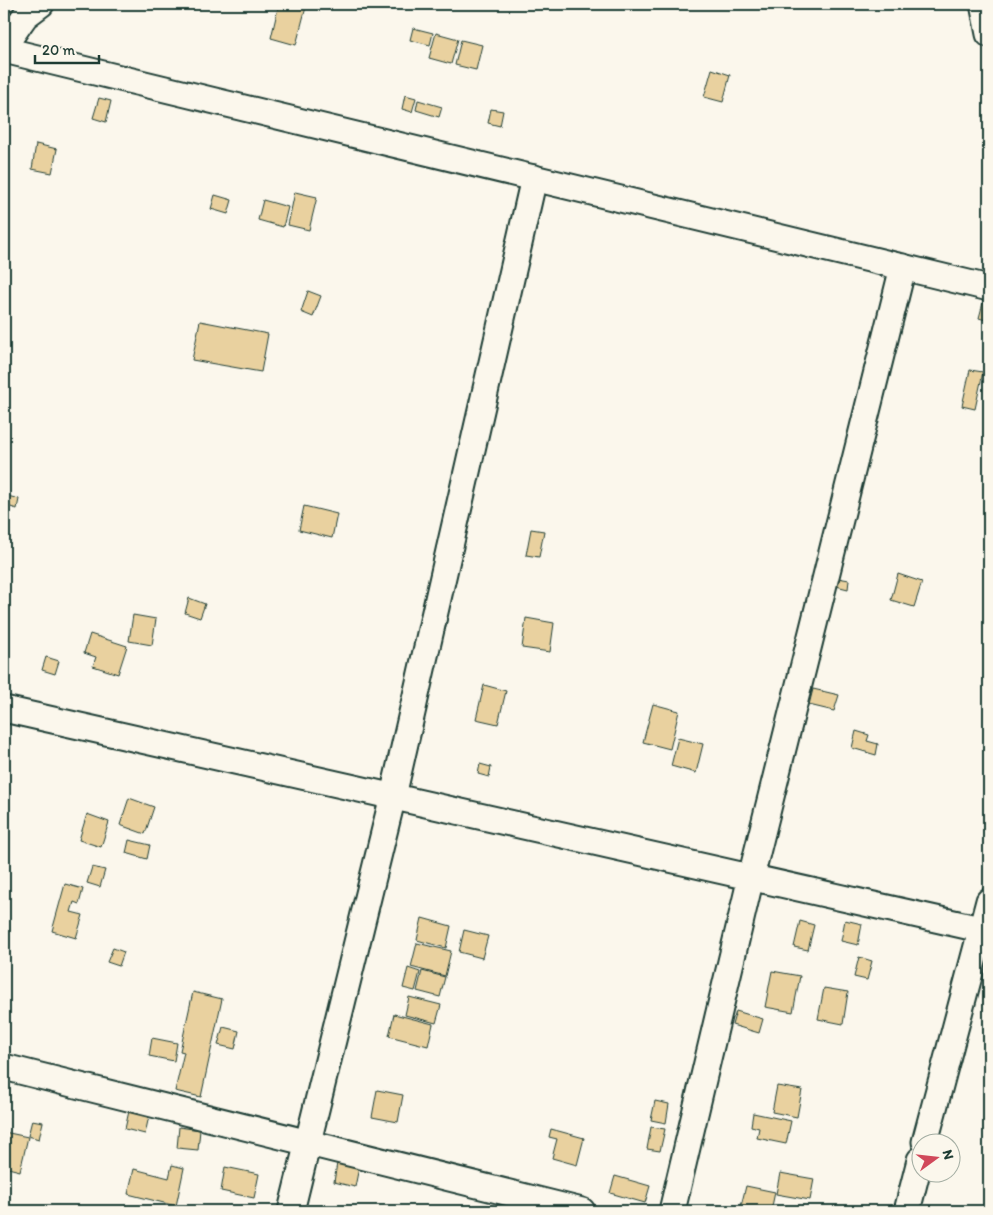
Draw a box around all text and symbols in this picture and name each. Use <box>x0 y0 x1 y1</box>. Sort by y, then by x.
scale bar <box>35 32 99 64</box>
text: 20 m <box>42 41 76 59</box>
north arrow <box>910 1132 960 1182</box>
text: N <box>939 1148 958 1162</box>

